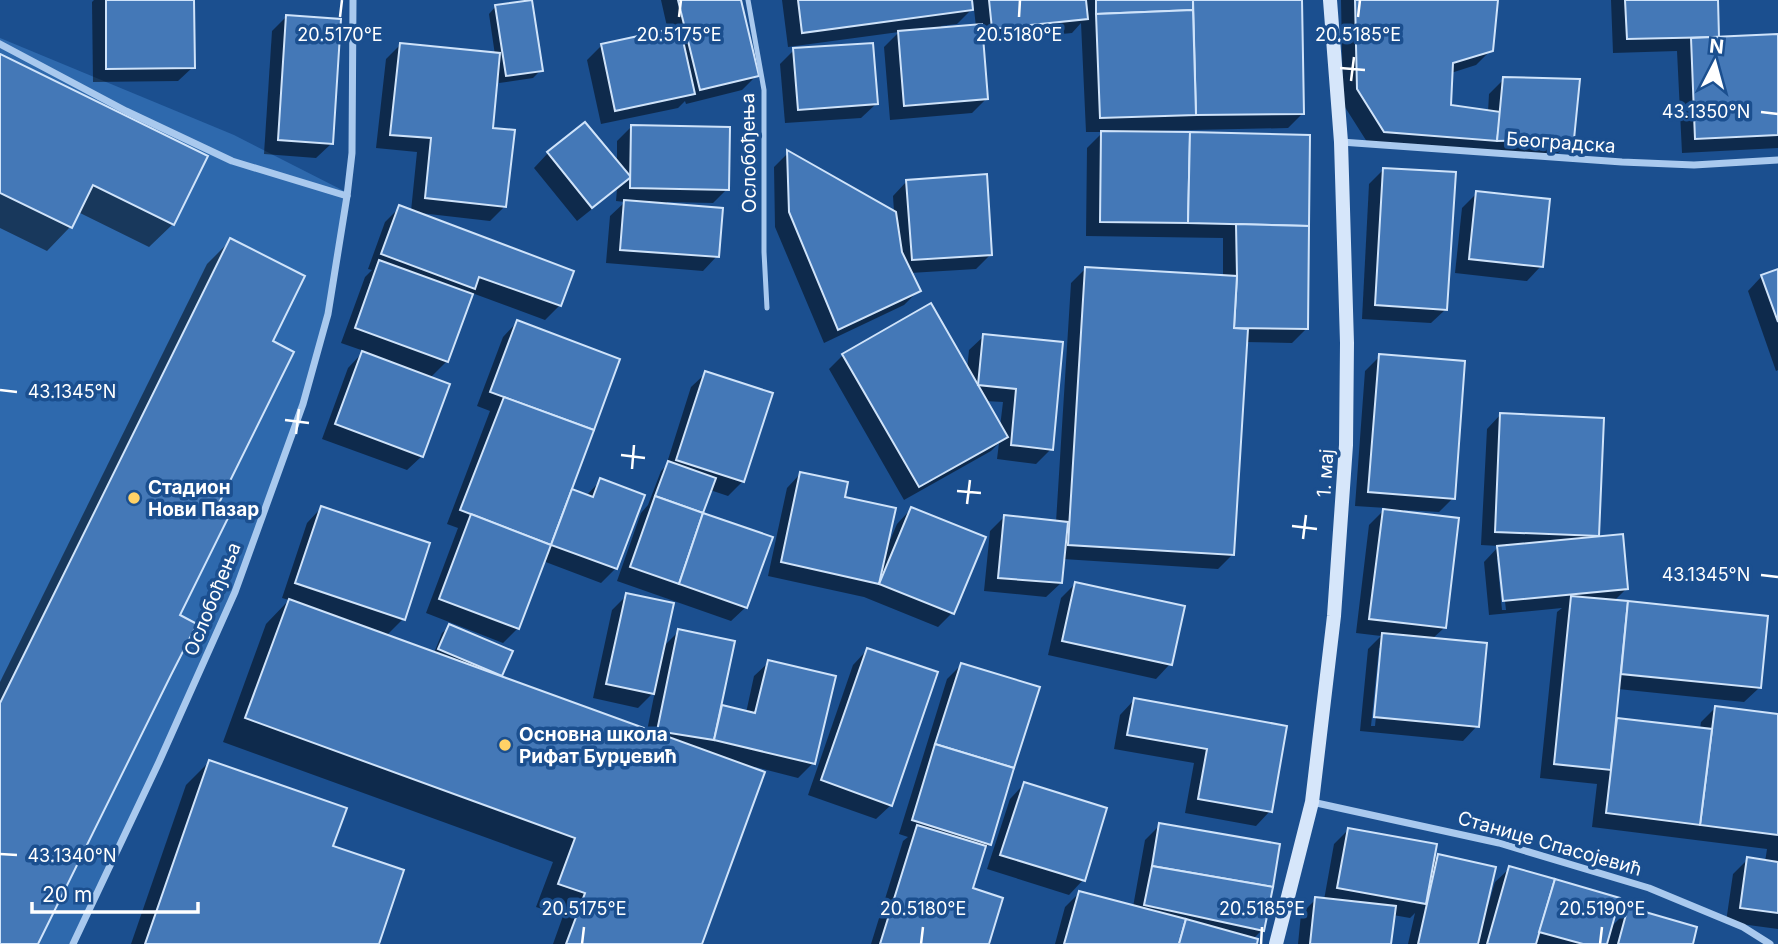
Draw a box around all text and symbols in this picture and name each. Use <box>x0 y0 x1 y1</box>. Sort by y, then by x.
text: 20.5170°E <box>297 24 383 45</box>
text: 20.5175°E <box>636 24 722 45</box>
text: 20.5180°E <box>976 24 1062 45</box>
text: 20.5185°E <box>1315 24 1401 45</box>
north arrow <box>1680 28 1750 98</box>
text: N <box>1708 34 1725 59</box>
street label: Ослобођења <box>736 93 761 213</box>
text: 43.1350°N <box>1662 101 1750 122</box>
street label: Београдска <box>1506 127 1616 158</box>
text: 43.1345°N <box>28 381 116 402</box>
street label: 1. мај <box>1312 448 1339 498</box>
place label: Стадион Нови Пазар <box>148 476 259 521</box>
marker: Стадион Нови Пазар <box>126 490 142 506</box>
street label: Ослобођења <box>179 539 246 659</box>
text: 43.1345°N <box>1662 564 1750 585</box>
place label: Основна школа Рифат Бурџевић <box>519 723 677 768</box>
marker: Основна школа Рифат Бурџевић <box>497 737 513 753</box>
street label: Станице Спасојевић <box>1455 806 1645 881</box>
text: 43.1340°N <box>27 845 117 866</box>
scale bar <box>32 870 198 914</box>
text: 20 m <box>42 882 92 907</box>
text: 20.5175°E <box>541 898 627 919</box>
text: 20.5180°E <box>880 898 966 919</box>
text: 20.5185°E <box>1219 898 1305 919</box>
text: 20.5190°E <box>1559 898 1645 919</box>

